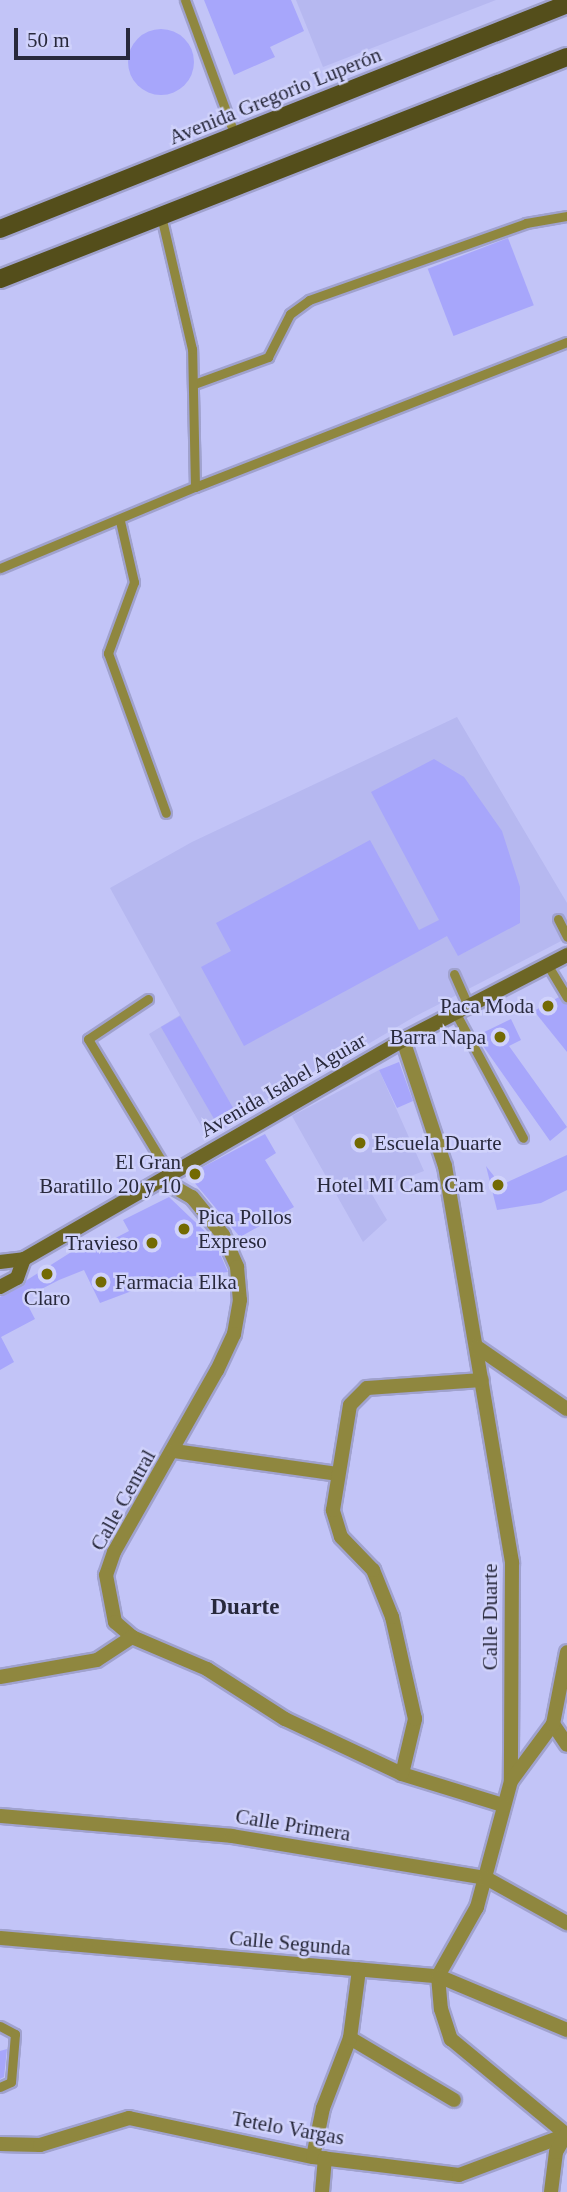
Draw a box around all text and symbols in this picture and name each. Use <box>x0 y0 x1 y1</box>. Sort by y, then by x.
scale bar <box>18 14 133 58</box>
text: 50 m <box>27 28 70 52</box>
street label: Avenida Gregorio Luperón <box>165 42 385 150</box>
place label: Paca Moda <box>440 993 534 1019</box>
marker: Paca Moda <box>540 998 556 1014</box>
place label: Barra Napa <box>390 1024 486 1050</box>
street label: Avenida Isabel Aguiar <box>195 1027 371 1143</box>
marker: Barra Napa <box>492 1029 508 1045</box>
place label: Escuela Duarte <box>374 1130 502 1156</box>
marker: Escuela Duarte <box>352 1135 368 1151</box>
place label: El Gran Baratillo 20 y 10 <box>39 1149 181 1199</box>
marker: El Gran Baratillo 20 y 10 <box>187 1166 203 1182</box>
place label: Hotel MI Cam Cam <box>317 1172 484 1198</box>
marker: Hotel MI Cam Cam <box>490 1177 506 1193</box>
place label: Pica Pollos Expreso <box>198 1204 292 1254</box>
marker: Pica Pollos Expreso <box>176 1221 192 1237</box>
place label: Travieso <box>65 1230 138 1256</box>
marker: Travieso <box>144 1235 160 1251</box>
marker: Claro <box>39 1266 55 1282</box>
place label: Farmacia Elka <box>115 1269 237 1295</box>
marker: Farmacia Elka <box>93 1274 109 1290</box>
place label: Claro <box>24 1285 70 1311</box>
street label: Calle Central <box>85 1445 161 1555</box>
street label: Calle Duarte <box>477 1564 503 1670</box>
district label: Duarte <box>211 1593 279 1621</box>
street label: Calle Primera <box>234 1803 352 1847</box>
street label: Calle Segunda <box>228 1925 352 1961</box>
street label: Tetelo Vargas <box>230 2106 346 2150</box>

